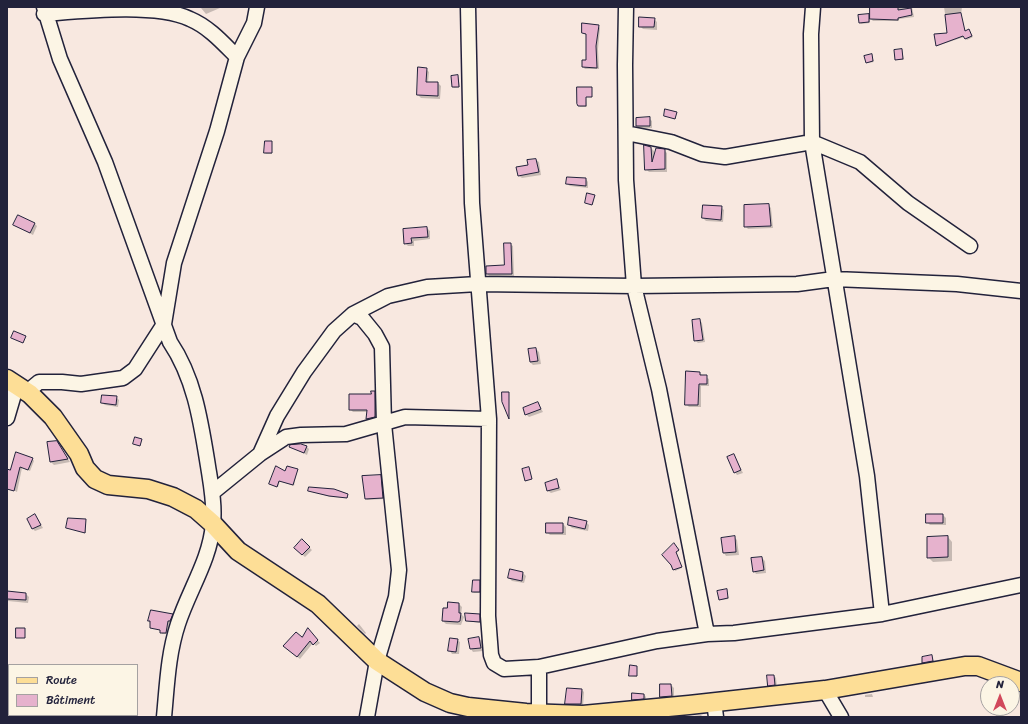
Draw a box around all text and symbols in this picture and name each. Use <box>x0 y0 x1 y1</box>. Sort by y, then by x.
legend <box>8 664 138 716</box>
text: Route <box>46 669 77 691</box>
text: N <box>996 675 1004 694</box>
north arrow <box>980 676 1020 716</box>
text: Bâtiment <box>46 689 95 711</box>

